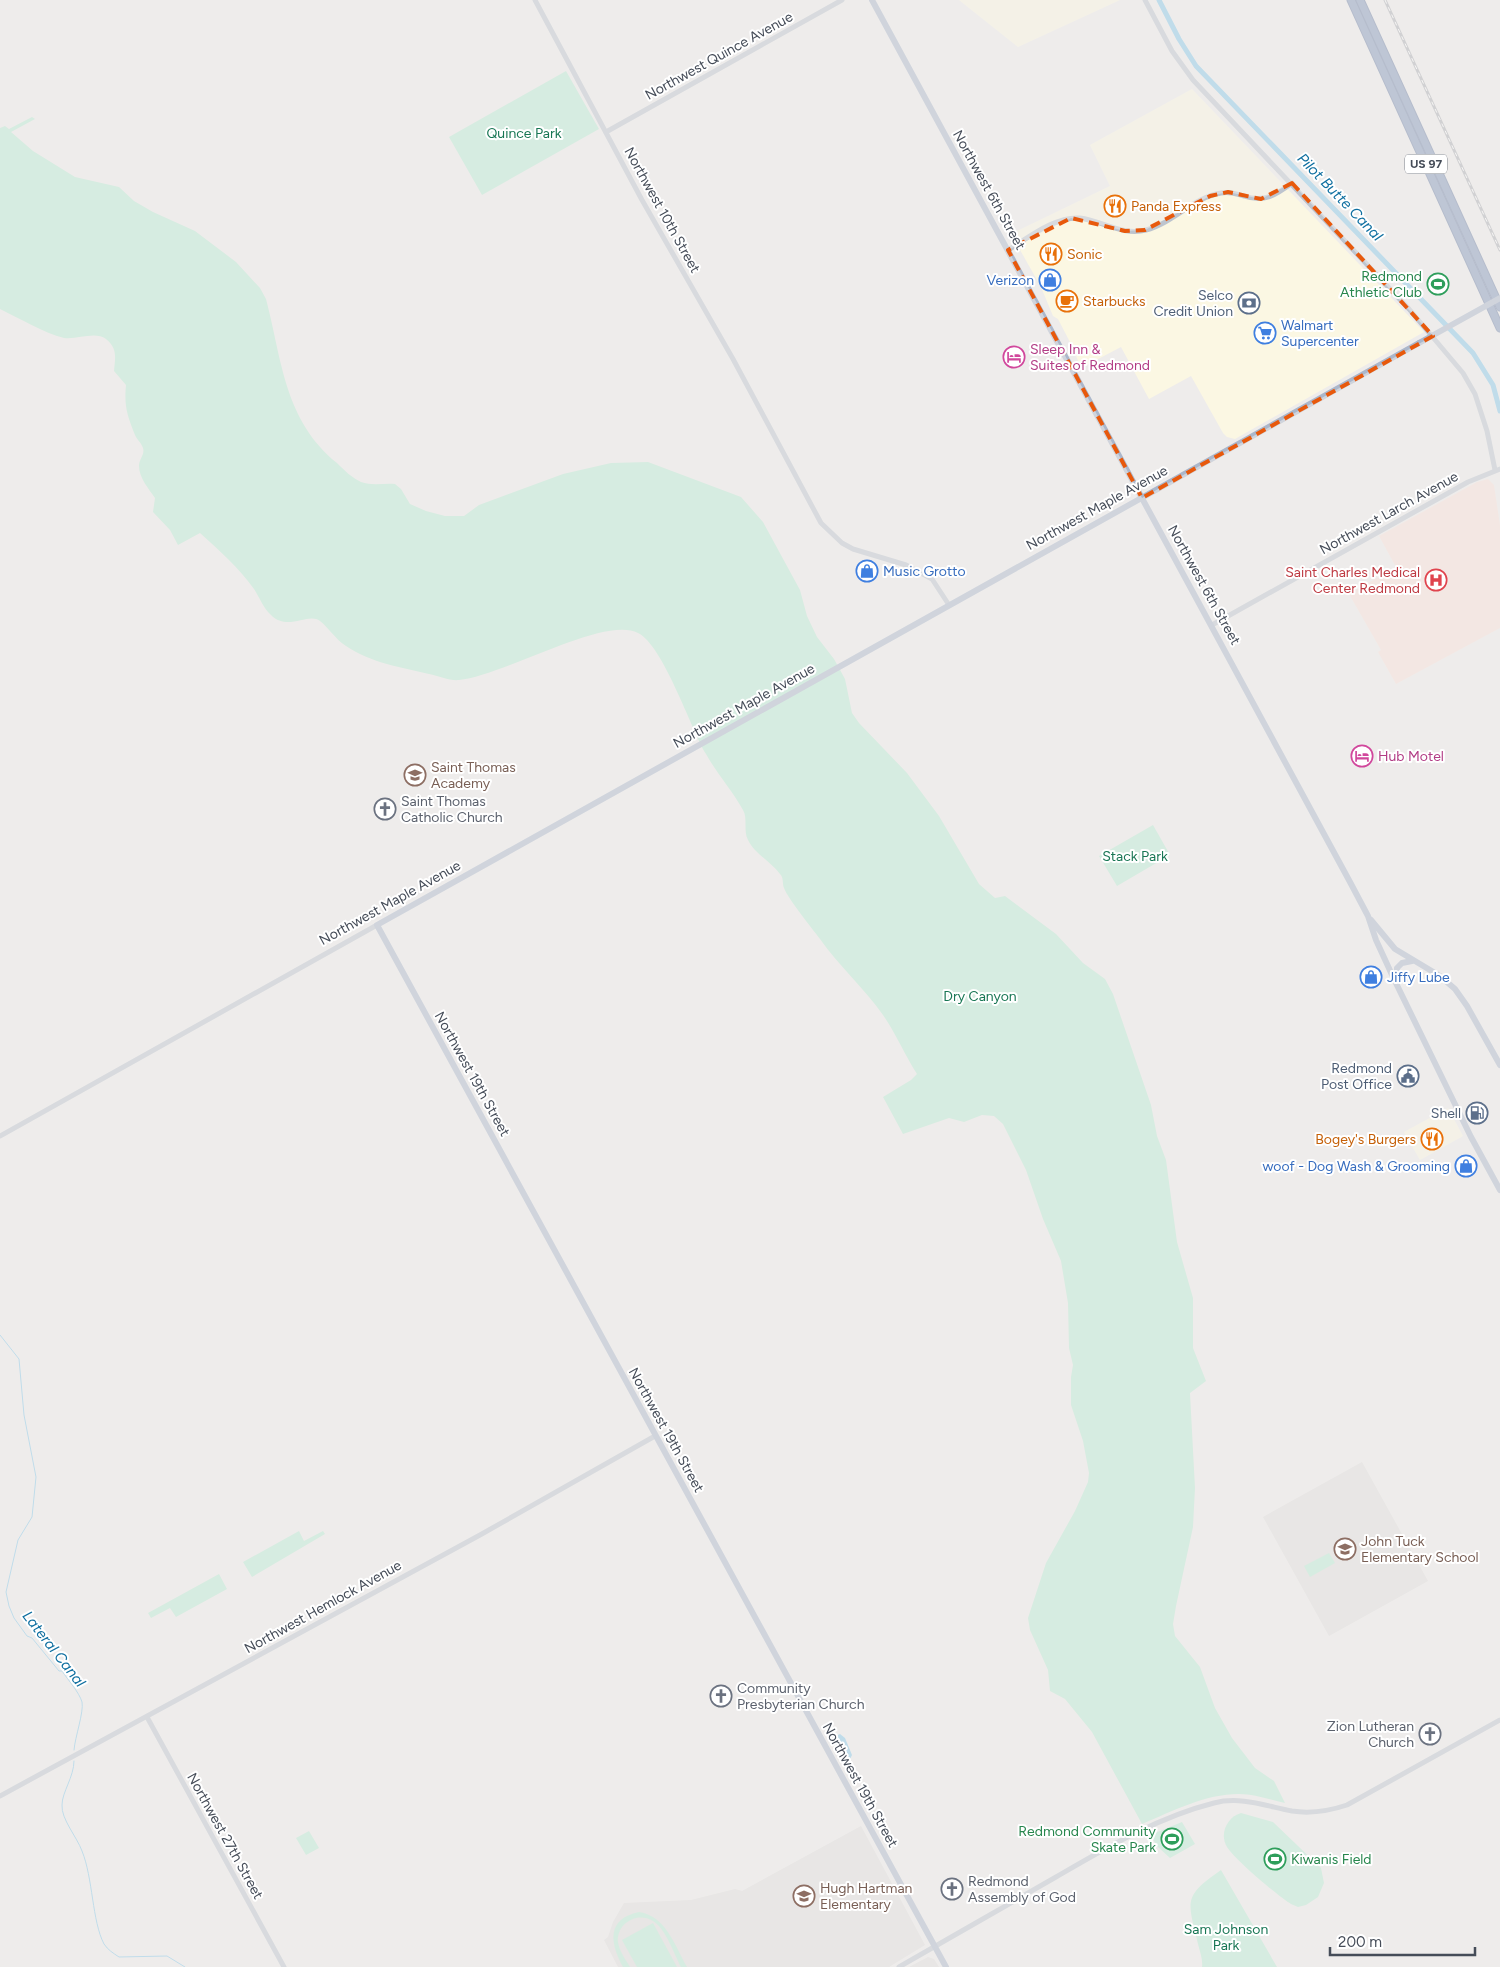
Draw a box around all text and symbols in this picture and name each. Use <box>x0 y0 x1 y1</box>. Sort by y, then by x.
street label: Northwest Quince Avenue <box>642 8 796 104</box>
park label: Quince Park <box>486 125 562 142</box>
street label: Northwest 6th Street <box>949 127 1029 253</box>
street label: Northwest 10th Street <box>620 144 704 276</box>
water label: Pilot Butte Canal <box>1294 149 1387 245</box>
road number: US 97 <box>1405 154 1447 173</box>
restaurant icon: Panda Express <box>1103 194 1127 218</box>
place label: Panda Express <box>1131 198 1221 215</box>
restaurant icon: Sonic <box>1039 242 1063 266</box>
place label: Sonic <box>1067 246 1103 263</box>
shop icon: Verizon <box>1038 268 1062 292</box>
place label: Redmond Athletic Club <box>1340 268 1422 301</box>
place label: Verizon <box>986 272 1034 289</box>
sports icon: Redmond Athletic Club <box>1426 272 1450 296</box>
place label: Selco Credit Union <box>1153 287 1233 320</box>
cafe icon: Starbucks <box>1055 289 1079 313</box>
bank icon: Selco Credit Union <box>1237 291 1261 315</box>
place label: Starbucks <box>1083 293 1146 310</box>
place label: Walmart Supercenter <box>1281 317 1359 350</box>
supermarket icon: Walmart Supercenter <box>1253 321 1277 345</box>
place label: Sleep Inn & Suites of Redmond <box>1030 341 1150 374</box>
hotel icon: Sleep Inn & Suites of Redmond <box>1002 345 1026 369</box>
street label: Northwest Maple Avenue <box>1023 462 1171 554</box>
street label: Northwest Larch Avenue <box>1317 468 1462 558</box>
street label: Northwest 6th Street <box>1164 522 1244 648</box>
shop icon: Music Grotto <box>855 559 879 583</box>
place label: Music Grotto <box>883 563 966 580</box>
place label: Saint Charles Medical Center Redmond <box>1285 564 1420 597</box>
hospital icon: Saint Charles Medical Center Redmond <box>1424 568 1448 592</box>
street label: Northwest Maple Avenue <box>670 660 818 752</box>
hotel icon: Hub Motel <box>1350 744 1374 768</box>
place label: Hub Motel <box>1378 748 1444 765</box>
place label: Saint Thomas Academy <box>431 759 516 792</box>
school or university icon: Saint Thomas Academy <box>403 763 427 787</box>
place label: Saint Thomas Catholic Church <box>401 793 503 826</box>
church icon: Saint Thomas Catholic Church <box>373 797 397 821</box>
park label: Stack Park <box>1102 848 1168 865</box>
street label: Northwest Maple Avenue <box>316 857 464 949</box>
shop icon: Jiffy Lube <box>1359 965 1383 989</box>
place label: Jiffy Lube <box>1387 969 1450 986</box>
park label: Dry Canyon <box>943 988 1017 1005</box>
street label: Northwest 19th Street <box>431 1009 513 1139</box>
place label: Redmond Post Office <box>1321 1060 1392 1093</box>
public building icon: Redmond Post Office <box>1396 1064 1420 1088</box>
fuel station icon: Shell <box>1465 1101 1489 1125</box>
place label: Shell <box>1431 1105 1461 1122</box>
restaurant icon: Bogey's Burgers <box>1420 1127 1444 1151</box>
place label: Bogey's Burgers <box>1315 1131 1416 1148</box>
shop icon: woof - Dog Wash & Grooming <box>1454 1154 1478 1178</box>
place label: woof - Dog Wash & Grooming <box>1263 1158 1450 1175</box>
street label: Northwest 19th Street <box>625 1365 707 1495</box>
place label: John Tuck Elementary School <box>1361 1533 1479 1566</box>
school or university icon: John Tuck Elementary School <box>1333 1537 1357 1561</box>
street label: Northwest Hemlock Avenue <box>242 1557 405 1657</box>
water label: Lateral Canal <box>19 1607 90 1691</box>
place label: Community Presbyterian Church <box>737 1680 865 1713</box>
church icon: Community Presbyterian Church <box>709 1684 733 1708</box>
place label: Zion Lutheran Church <box>1327 1718 1414 1751</box>
street label: Northwest 19th Street <box>819 1720 901 1850</box>
church icon: Zion Lutheran Church <box>1418 1722 1442 1746</box>
street label: Northwest 27th Street <box>183 1770 267 1902</box>
place label: Redmond Community Skate Park <box>1018 1823 1157 1856</box>
sports icon: Redmond Community Skate Park <box>1160 1827 1184 1851</box>
sports icon: Kiwanis Field <box>1263 1847 1287 1871</box>
place label: Kiwanis Field <box>1291 1851 1372 1868</box>
place label: Redmond Assembly of God <box>968 1873 1076 1906</box>
church icon: Redmond Assembly of God <box>940 1877 964 1901</box>
place label: Hugh Hartman Elementary <box>820 1880 913 1913</box>
school or university icon: Hugh Hartman Elementary <box>792 1884 816 1908</box>
park label: Sam Johnson Park <box>1184 1921 1268 1954</box>
scale bar <box>1330 1924 1475 1956</box>
text: 200 m <box>1338 1933 1382 1951</box>

